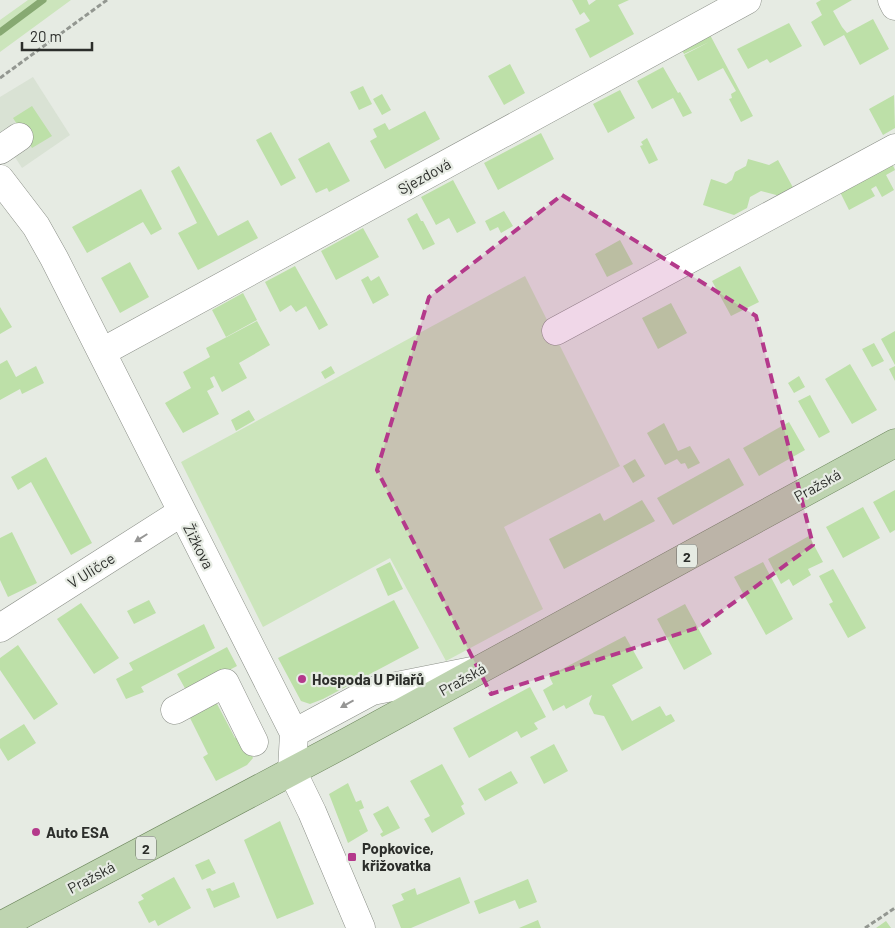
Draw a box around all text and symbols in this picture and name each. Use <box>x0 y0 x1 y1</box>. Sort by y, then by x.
scale bar <box>22 20 92 52</box>
text: 20 m <box>30 27 62 45</box>
street label: Sjezdová <box>394 154 454 198</box>
street label: Pražská <box>790 465 844 505</box>
street label: Žižkova <box>180 520 218 572</box>
one-way arrow <box>135 534 148 543</box>
road number: 2 <box>677 544 697 568</box>
street label: V Uličce <box>64 548 118 592</box>
street label: Pražská <box>435 659 489 699</box>
place label: Hospoda U Pilařů <box>312 670 424 688</box>
marker: Hospoda U Pilařů <box>296 673 308 685</box>
one-way arrow <box>340 700 355 708</box>
place label: Auto ESA <box>46 823 109 841</box>
marker: Auto ESA <box>30 826 42 838</box>
road number: 2 <box>136 836 156 860</box>
place label: Popkovice, křižovatka <box>362 839 434 874</box>
marker: Popkovice, křižovatka <box>346 851 358 863</box>
street label: Pražská <box>64 857 118 897</box>

